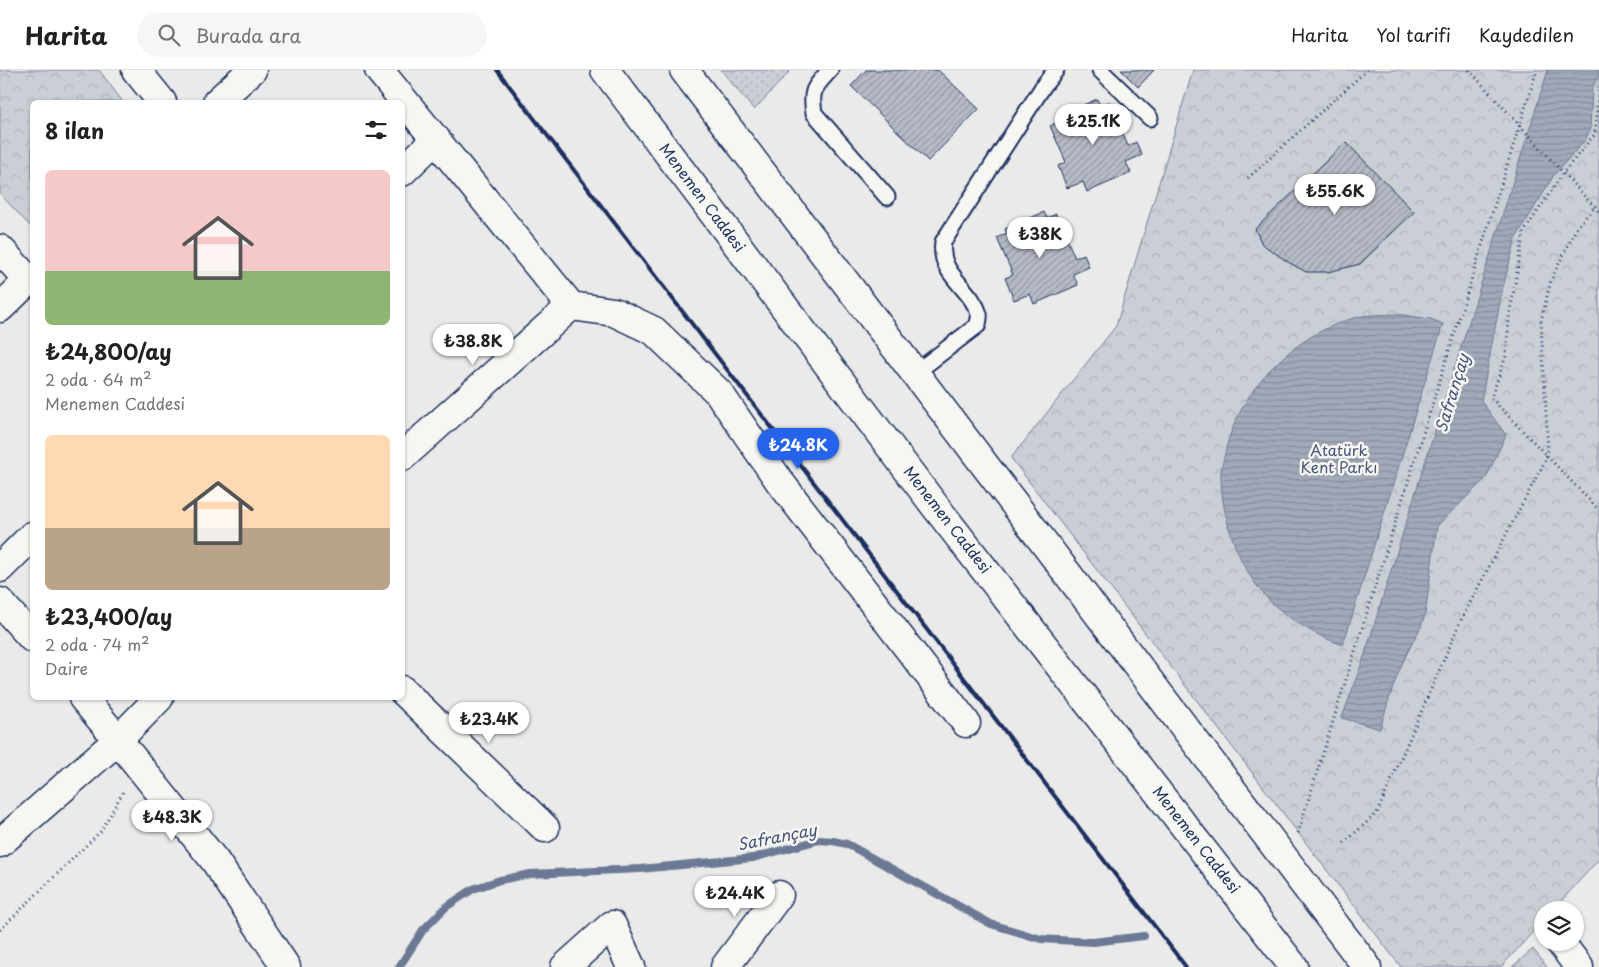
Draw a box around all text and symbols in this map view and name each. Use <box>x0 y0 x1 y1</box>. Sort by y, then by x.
search box <box>137 12 487 57</box>
text: Harita <box>25 17 107 53</box>
icon: search <box>155 21 183 49</box>
text: Burada ara <box>195 21 301 49</box>
text: Harita <box>1291 21 1348 48</box>
text: Yol tarifi <box>1376 21 1451 48</box>
text: Kaydedilen <box>1479 21 1574 48</box>
pin: ₺25.1K <box>1052 104 1134 146</box>
text: ₺25.1K <box>1066 108 1120 132</box>
text: 8 ilan <box>45 114 104 146</box>
icon: filters <box>362 116 390 144</box>
street label: Menemen Caddesi <box>655 138 752 256</box>
pin: ₺55.6K <box>1294 174 1376 216</box>
text: ₺55.6K <box>1305 178 1365 202</box>
icon: home <box>173 203 263 293</box>
pin: ₺38K <box>1010 216 1070 259</box>
text: ₺38K <box>1018 221 1062 245</box>
pin: ₺38.8K <box>432 324 514 366</box>
text: ₺38.8K <box>444 328 502 352</box>
text: ₺24,800/ay <box>45 335 171 367</box>
water label: Safrançay <box>1428 349 1475 435</box>
text: 2 oda · 64 m² <box>45 367 151 391</box>
text: Menemen Caddesi <box>45 391 185 415</box>
pin: ₺24.8K <box>757 428 839 470</box>
text: ₺24.8K <box>768 432 828 456</box>
park label: Atatürk Kent Parkı <box>1301 438 1377 478</box>
street label: Menemen Caddesi <box>899 460 998 578</box>
icon: home <box>173 468 263 558</box>
text: ₺23,400/ay <box>45 600 172 632</box>
text: 2 oda · 74 m² <box>45 632 149 656</box>
text: Daire <box>45 656 88 680</box>
pin: ₺23.4K <box>448 702 530 744</box>
text: ₺23.4K <box>460 706 518 730</box>
street label: Menemen Caddesi <box>1148 780 1247 898</box>
pin: ₺48.3K <box>131 800 213 842</box>
text: ₺48.3K <box>142 804 202 828</box>
water label: Safrançay <box>735 816 820 855</box>
pin: ₺24.4K <box>694 876 776 918</box>
text: ₺24.4K <box>705 880 765 904</box>
map controls <box>1534 901 1584 951</box>
button: layers <box>1534 901 1584 951</box>

